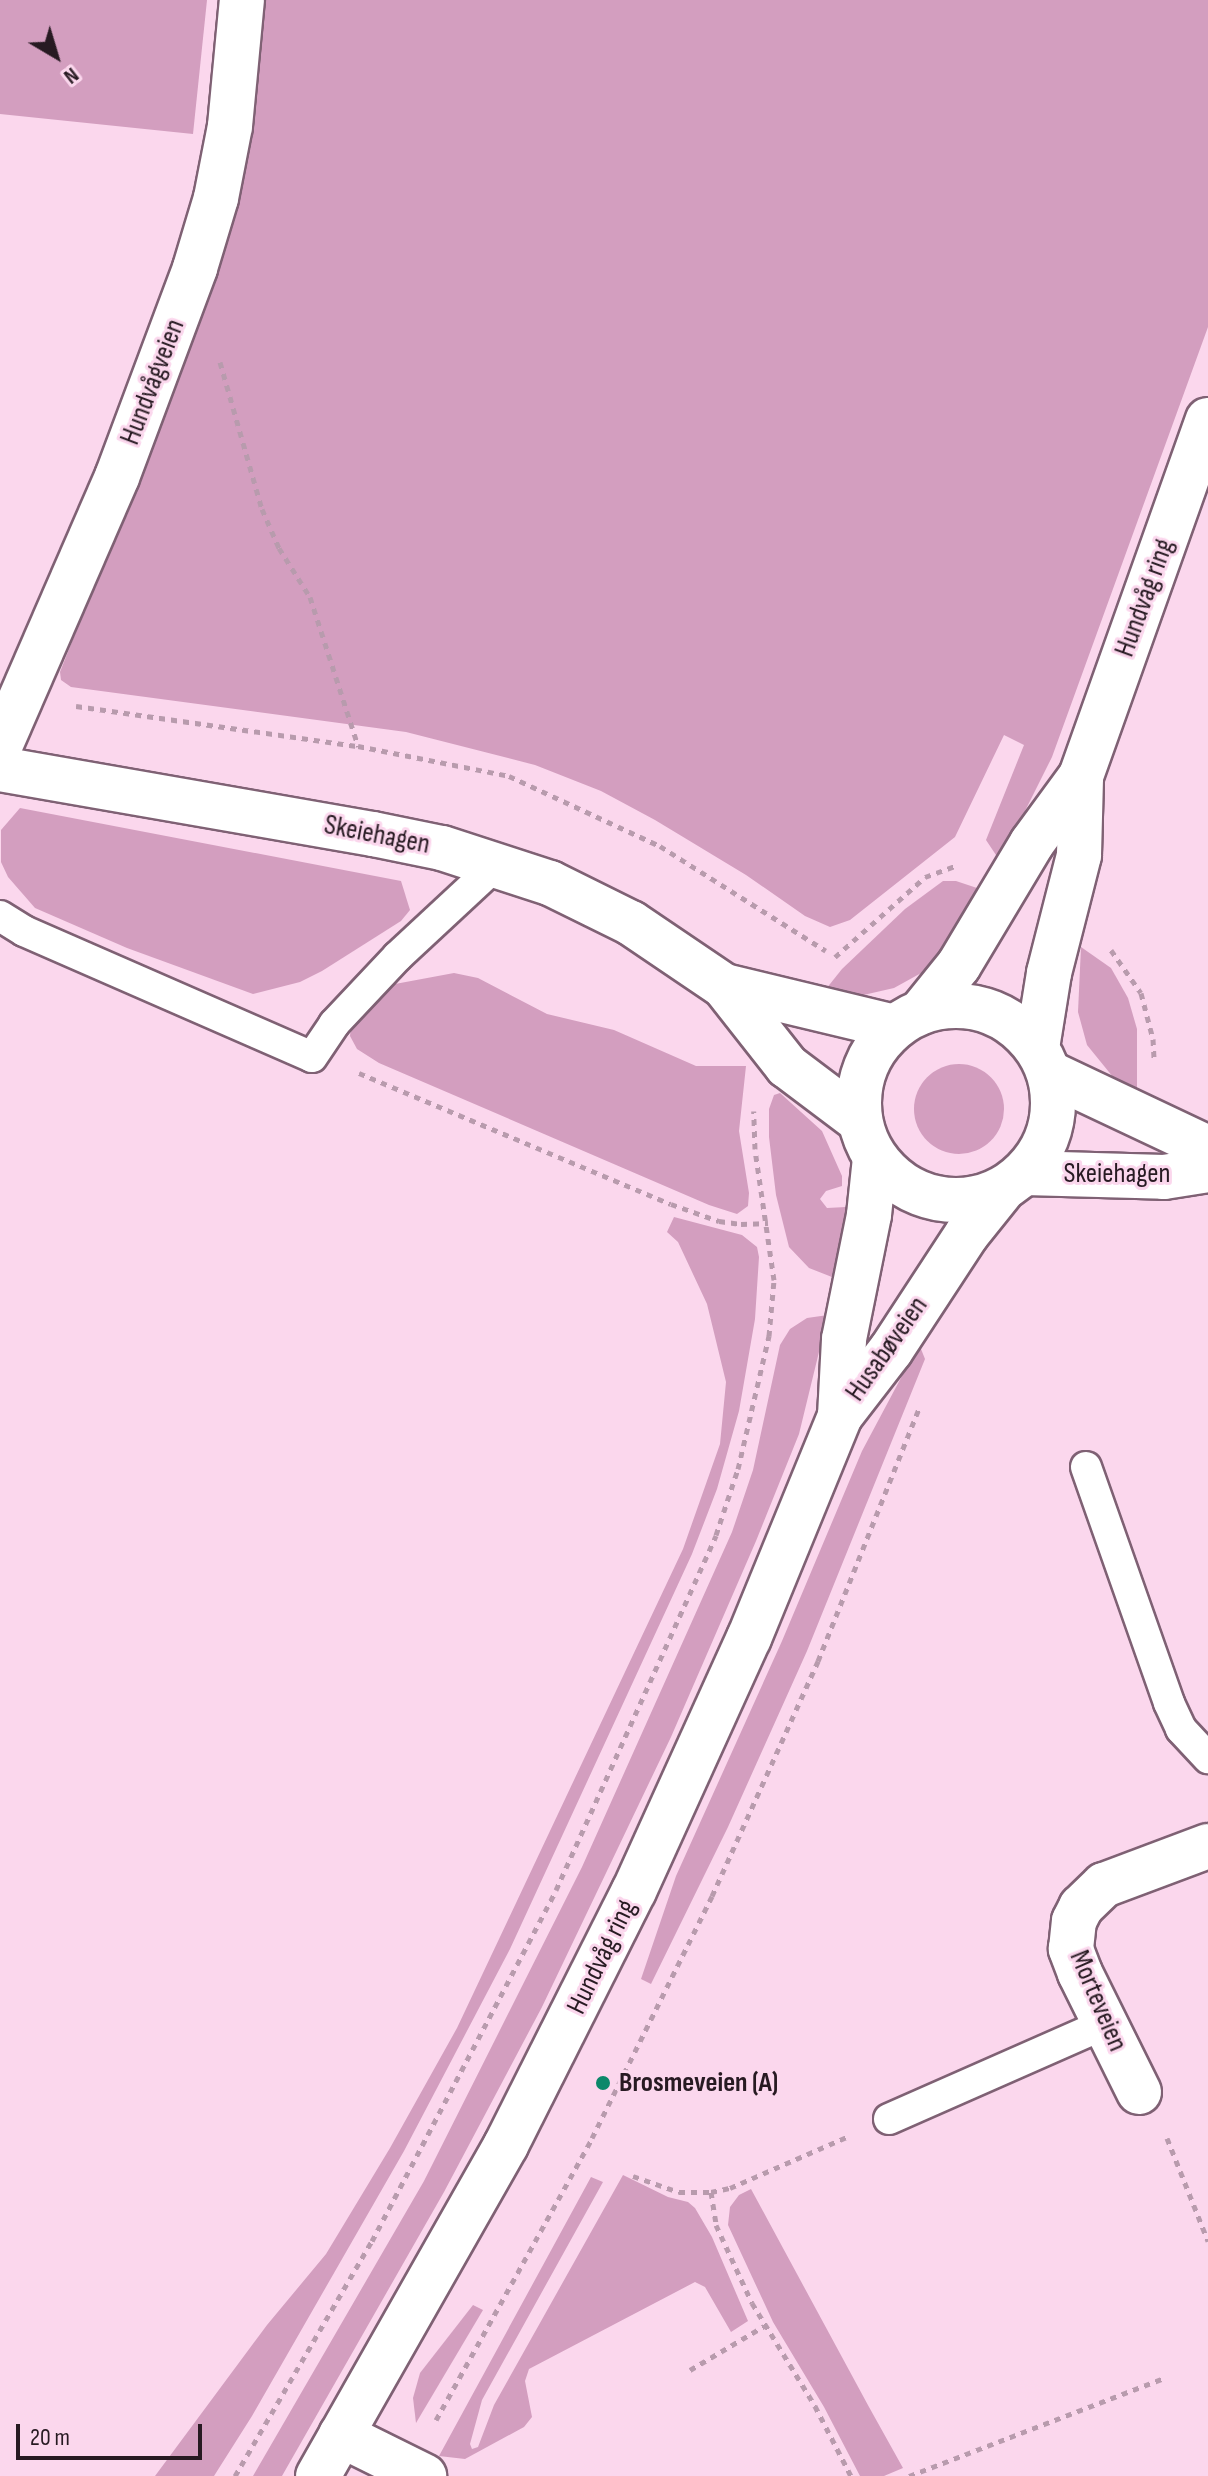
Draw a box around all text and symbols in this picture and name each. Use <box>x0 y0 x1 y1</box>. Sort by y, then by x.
north arrow <box>16 16 96 96</box>
text: N <box>58 61 84 90</box>
street label: Hundvågveien <box>114 314 192 450</box>
street label: Hundvåg ring <box>1108 535 1182 661</box>
street label: Skeiehagen <box>321 808 433 862</box>
street label: Skeiehagen <box>1063 1157 1171 1191</box>
street label: Husabøveien <box>839 1290 935 1408</box>
street label: Hundvåg ring <box>560 1894 644 2020</box>
street label: Morteveien <box>1062 1946 1134 2056</box>
place label: Brosmeveien (A) <box>619 2066 778 2100</box>
marker: Brosmeveien (A) <box>594 2074 612 2092</box>
scale bar <box>20 2408 206 2458</box>
text: 20 m <box>30 2423 70 2452</box>

